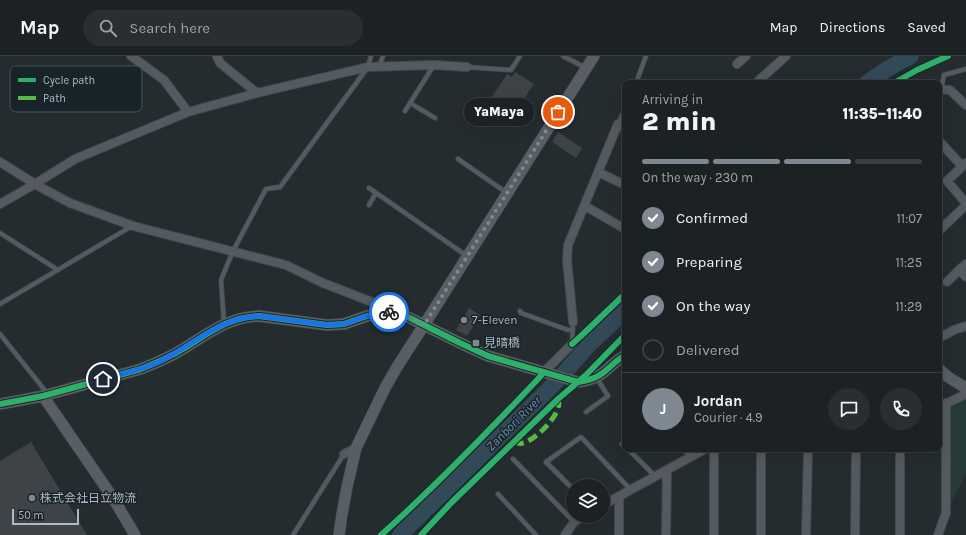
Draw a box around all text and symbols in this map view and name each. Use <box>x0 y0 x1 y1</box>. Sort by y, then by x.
search box <box>83 10 363 46</box>
text: Map <box>20 17 59 39</box>
icon: search <box>97 17 119 39</box>
text: Search here <box>129 19 210 37</box>
text: Map <box>770 19 798 36</box>
text: Directions <box>820 19 885 36</box>
text: Saved <box>907 19 946 36</box>
legend <box>10 66 142 112</box>
text: Cycle path <box>43 74 95 87</box>
text: Path <box>43 92 66 105</box>
text: Arriving in <box>642 92 703 107</box>
pin <box>541 95 575 129</box>
callout: YaMaya <box>464 98 534 126</box>
icon: bag <box>547 101 569 123</box>
text: YaMaya <box>474 104 524 119</box>
text: 11:35–11:40 <box>843 105 922 123</box>
text: 2 min <box>642 106 717 137</box>
text: On the way · 230 m <box>642 170 753 185</box>
icon: check <box>642 207 664 229</box>
text: Confirmed <box>676 209 748 227</box>
text: 11:07 <box>897 211 922 226</box>
icon: check <box>642 251 664 273</box>
text: Preparing <box>676 253 742 271</box>
text: 11:25 <box>896 255 922 270</box>
courier <box>369 292 409 332</box>
icon: check <box>642 295 664 317</box>
text: On the way <box>676 297 750 315</box>
text: 11:29 <box>895 299 922 314</box>
icon: bike <box>378 301 400 323</box>
place label: 7-Eleven <box>472 313 518 327</box>
marker: 7-Eleven <box>459 315 469 325</box>
place label: 見晴橋 <box>484 336 520 350</box>
marker: 見晴橋 <box>471 338 481 348</box>
text: Delivered <box>676 341 740 359</box>
pin <box>86 362 120 396</box>
icon: home <box>92 368 114 390</box>
button: chat <box>828 388 870 430</box>
button: phone <box>880 388 922 430</box>
water label: Zanbori River <box>483 392 544 454</box>
text: Jordan <box>694 392 742 410</box>
text: J <box>660 400 666 418</box>
text: Courier · 4.9 <box>694 410 763 425</box>
map controls <box>566 479 610 523</box>
button: layers <box>566 479 610 523</box>
place label: 株式会社日立物流 <box>40 491 136 505</box>
marker: 株式会社日立物流 <box>27 493 37 503</box>
scale bar <box>12 507 79 526</box>
text: 50 m <box>18 509 44 522</box>

